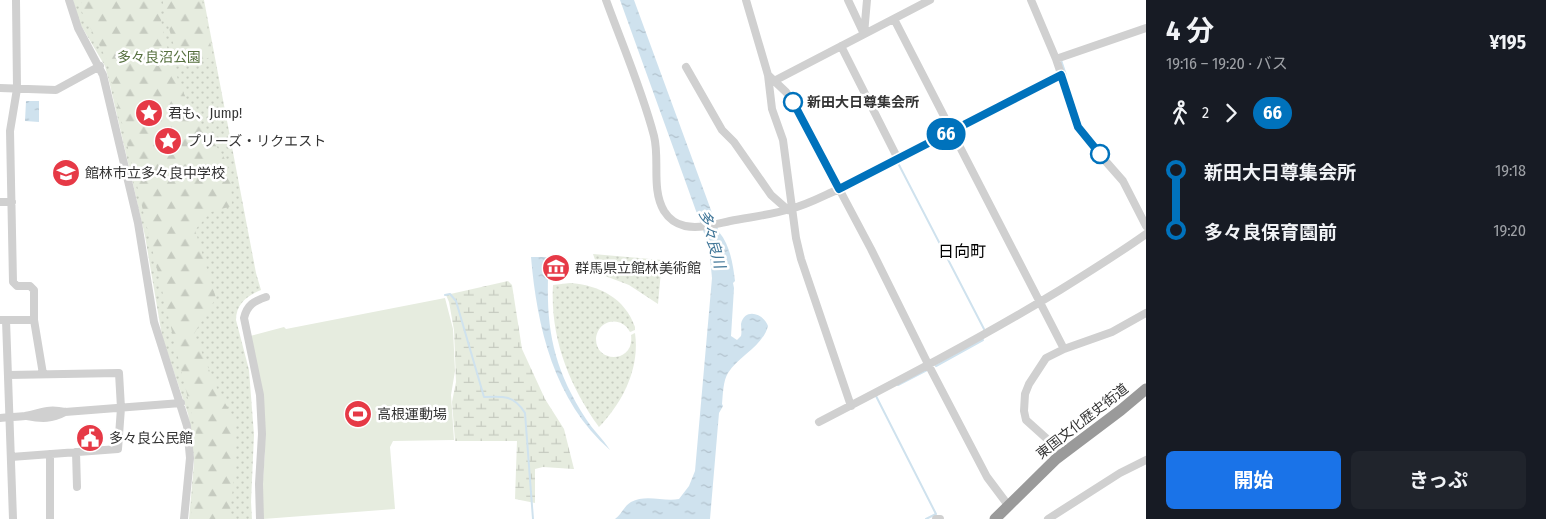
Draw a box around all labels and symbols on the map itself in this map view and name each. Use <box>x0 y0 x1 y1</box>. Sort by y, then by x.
park label: 多々良沼公園 <box>117 49 201 66</box>
marker: 新田大日尊集会所 <box>783 92 803 112</box>
place label: 新田大日尊集会所 <box>807 94 919 111</box>
place icon: 君も、Jump! <box>134 98 164 128</box>
place label: 君も、Jump! <box>168 105 242 122</box>
line badge: 66 <box>924 118 968 150</box>
place icon: プリーズ・リクエスト <box>153 126 183 156</box>
place label: プリーズ・リクエスト <box>187 133 326 150</box>
unlabelled marker <box>1090 144 1110 164</box>
school or university icon: 館林市立多々良中学校 <box>51 158 81 188</box>
place label: 館林市立多々良中学校 <box>85 165 225 182</box>
water label: 多々良川 <box>695 208 729 272</box>
district label: 日向町 <box>938 242 986 261</box>
museum icon: 群馬県立館林美術館 <box>541 253 571 283</box>
place label: 群馬県立館林美術館 <box>575 260 701 277</box>
street label: 東国文化歴史街道 <box>1033 380 1132 463</box>
sports icon: 高根運動場 <box>343 399 373 429</box>
place label: 高根運動場 <box>377 406 447 423</box>
public building icon: 多々良公民館 <box>75 423 105 453</box>
place label: 多々良公民館 <box>109 430 193 447</box>

